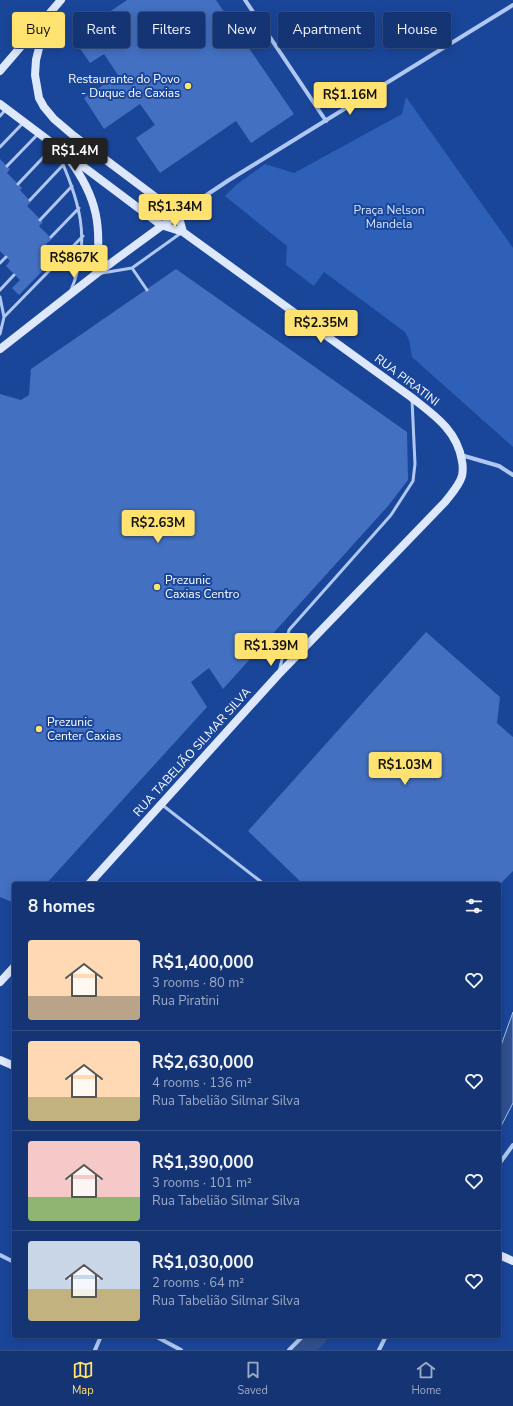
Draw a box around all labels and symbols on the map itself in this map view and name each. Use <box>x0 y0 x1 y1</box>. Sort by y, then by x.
place label: Restaurante do Povo - Duque de Caxias <box>68 71 180 101</box>
marker: Restaurante do Povo - Duque de Caxias <box>183 81 193 91</box>
pin: R$1.16M <box>313 82 387 116</box>
pin: R$1.4M <box>42 138 108 172</box>
pin: R$1.34M <box>138 194 212 228</box>
park label: Praça Nelson Mandela <box>353 202 425 232</box>
pin: R$867K <box>41 245 107 279</box>
pin: R$2.35M <box>284 310 358 344</box>
street label: RUA PIRATINI <box>371 350 443 410</box>
pin: R$2.63M <box>121 510 195 544</box>
place label: Prezunic Caxias Centro <box>165 572 240 602</box>
marker: Prezunic Caxias Centro <box>152 582 162 592</box>
pin: R$1.39M <box>234 633 308 667</box>
street label: RUA TABELIÃO SILMAR SILVA <box>130 684 254 820</box>
place label: Prezunic Center Caxias <box>47 714 121 744</box>
marker: Prezunic Center Caxias <box>34 724 44 734</box>
pin: R$1.03M <box>368 752 442 786</box>

